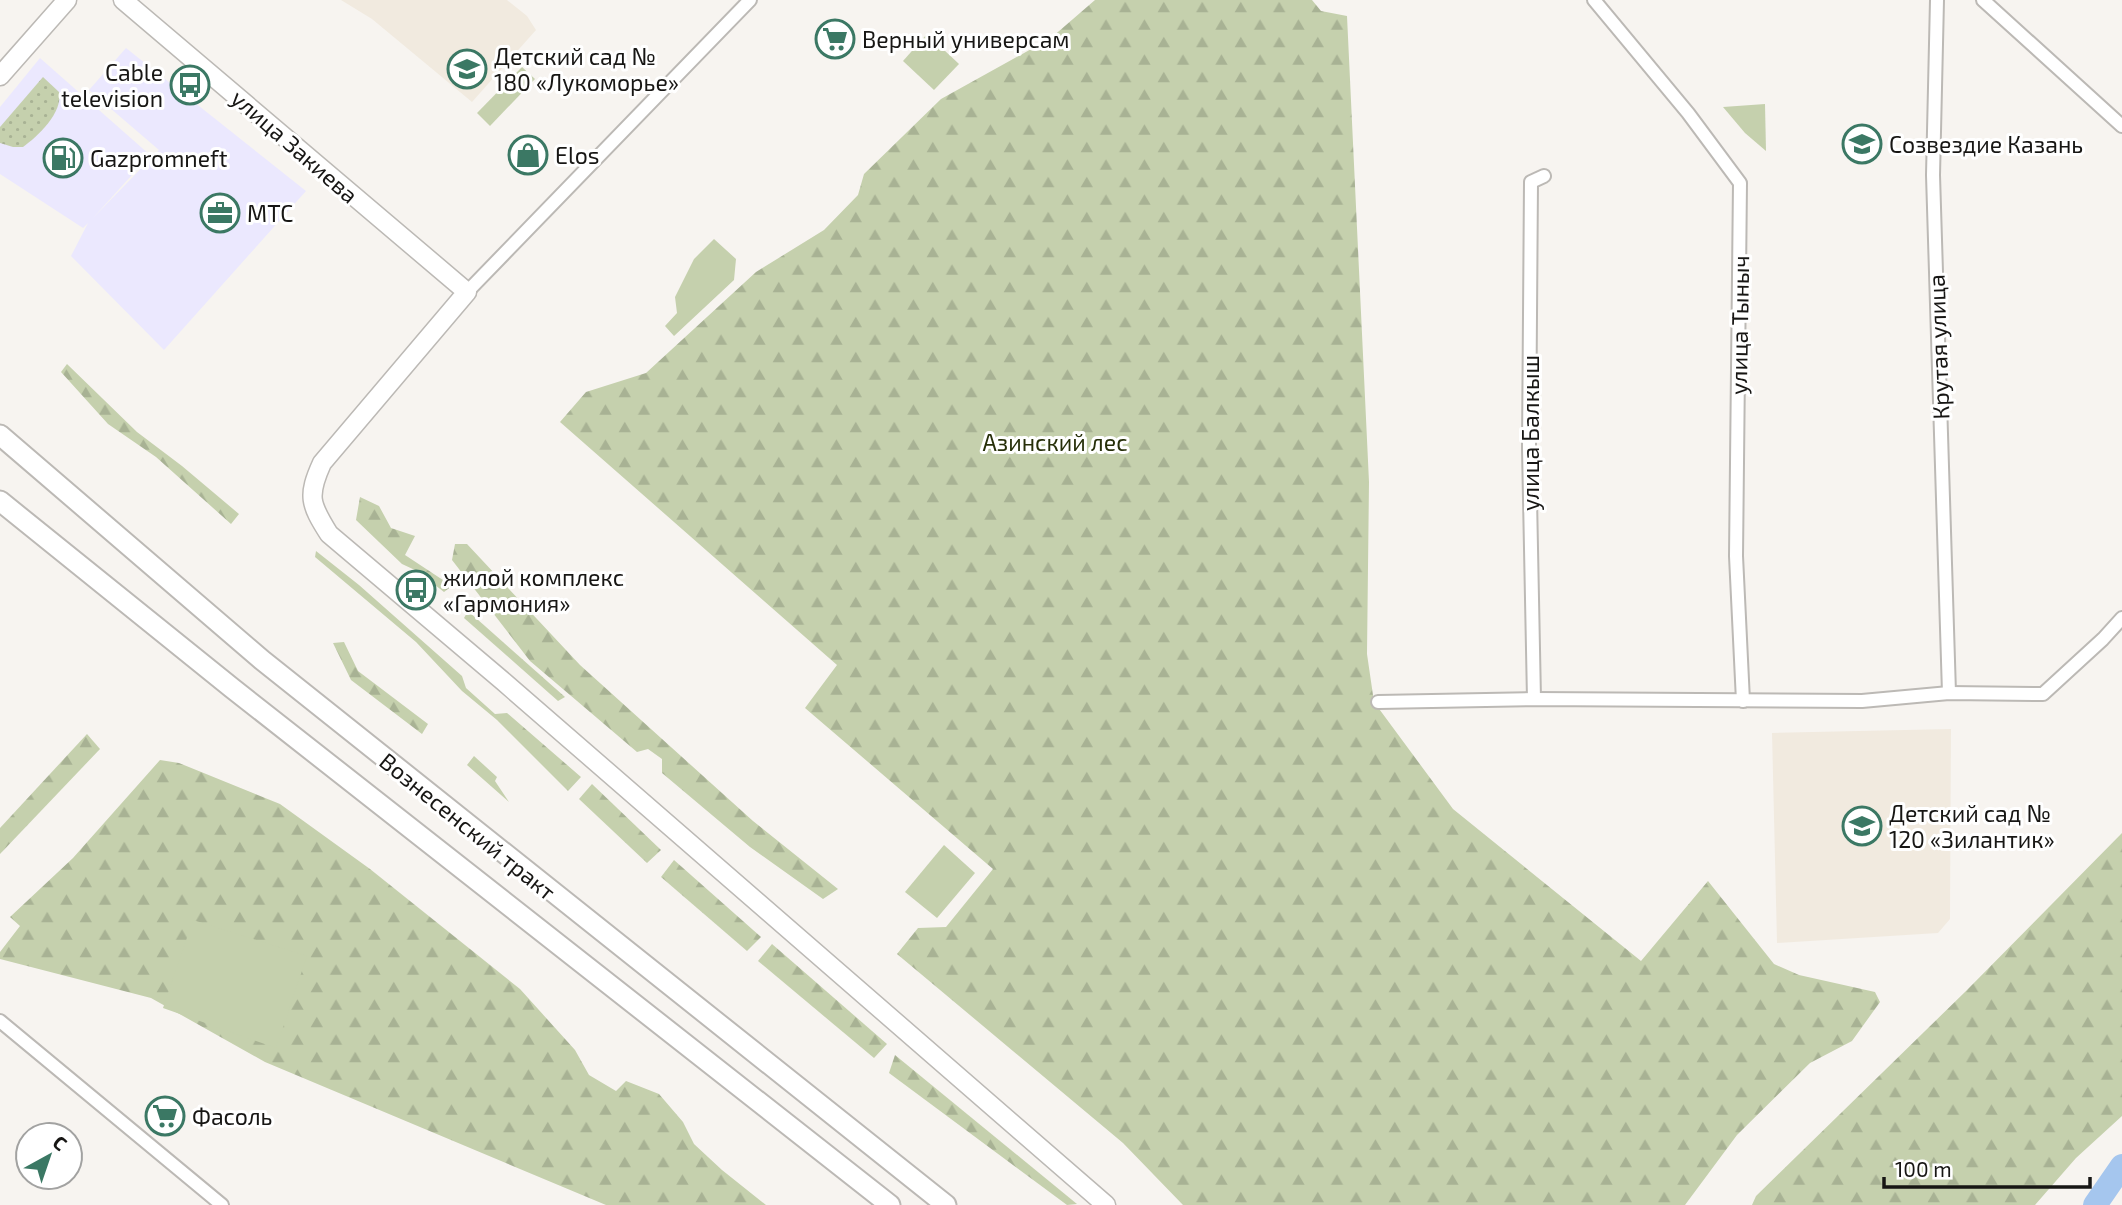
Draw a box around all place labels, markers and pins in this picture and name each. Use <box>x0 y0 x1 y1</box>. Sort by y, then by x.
supermarket icon: Верный универсам <box>814 18 856 60</box>
place label: Верный универсам <box>862 25 1070 54</box>
place label: Детский сад № 180 «Лукоморье» <box>494 42 679 97</box>
school or university icon: Детский сад № 180 «Лукоморье» <box>446 48 488 90</box>
place label: Cable television <box>61 58 163 112</box>
bus stop icon: Cable television <box>169 64 211 106</box>
school or university icon: Созвездие Казань <box>1841 123 1883 165</box>
place label: Созвездие Казань <box>1889 130 2083 158</box>
shop icon: Elos <box>507 134 549 176</box>
fuel station icon: Gazpromneft <box>42 137 84 179</box>
place label: Elos <box>555 141 599 169</box>
place label: Gazpromneft <box>90 144 228 172</box>
office icon: МТС <box>199 192 241 234</box>
place label: МТС <box>247 199 293 227</box>
place label: жилой комплекс «Гармония» <box>443 563 624 617</box>
bus stop icon: жилой комплекс «Гармония» <box>395 569 437 611</box>
place label: Детский сад № 120 «Зилантик» <box>1889 799 2055 853</box>
school or university icon: Детский сад № 120 «Зилантик» <box>1841 805 1883 847</box>
supermarket icon: Фасоль <box>144 1095 186 1137</box>
place label: Фасоль <box>192 1102 272 1130</box>

